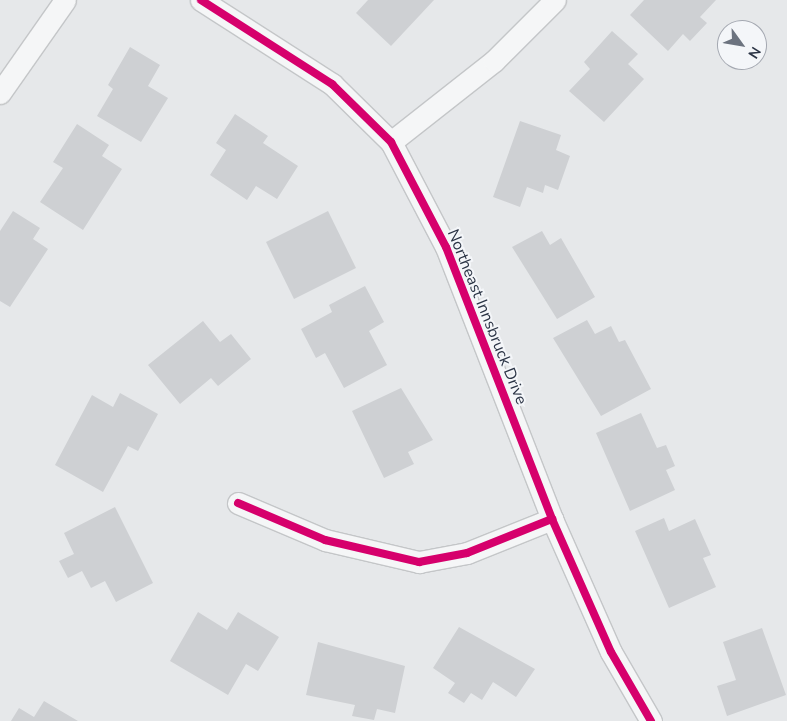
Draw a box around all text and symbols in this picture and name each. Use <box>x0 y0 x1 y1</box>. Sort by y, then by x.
north arrow <box>717 20 767 70</box>
text: N <box>743 43 765 62</box>
street label: Northeast Innsbruck Drive <box>443 227 531 407</box>

